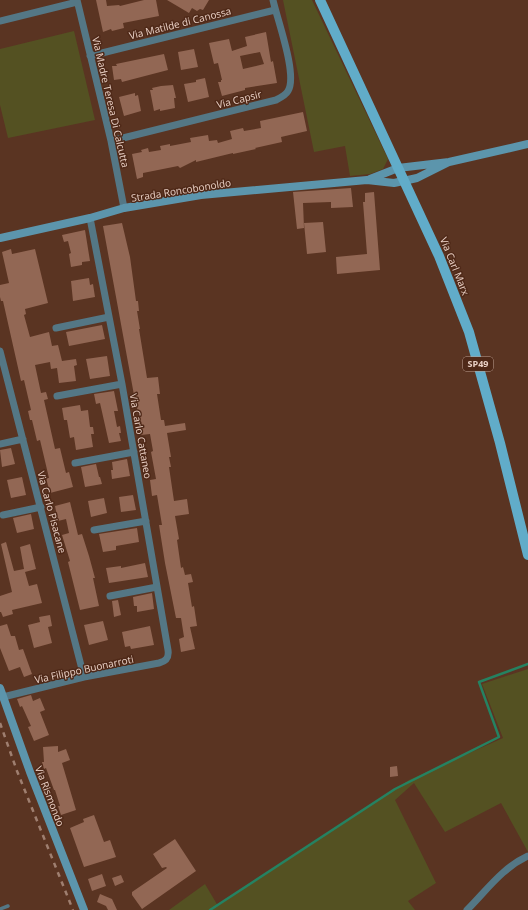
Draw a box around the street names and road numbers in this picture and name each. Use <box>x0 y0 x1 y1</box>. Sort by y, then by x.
street label: Via Matilde di Canossa <box>128 4 232 42</box>
street label: Via Madre Teresa Di Calcutta <box>89 35 133 169</box>
street label: Via Capsir <box>215 87 263 111</box>
street label: Strada Roncobonoldo <box>130 175 232 205</box>
street label: Via Carl Marx <box>437 235 473 298</box>
road number: SP49 <box>463 357 493 371</box>
street label: Via Carlo Cattaneo <box>127 392 155 480</box>
street label: Via Carlo Pisacane <box>34 469 70 555</box>
street label: Via Filippo Buonarroti <box>33 652 135 686</box>
street label: Via Rismondo <box>32 764 68 828</box>

